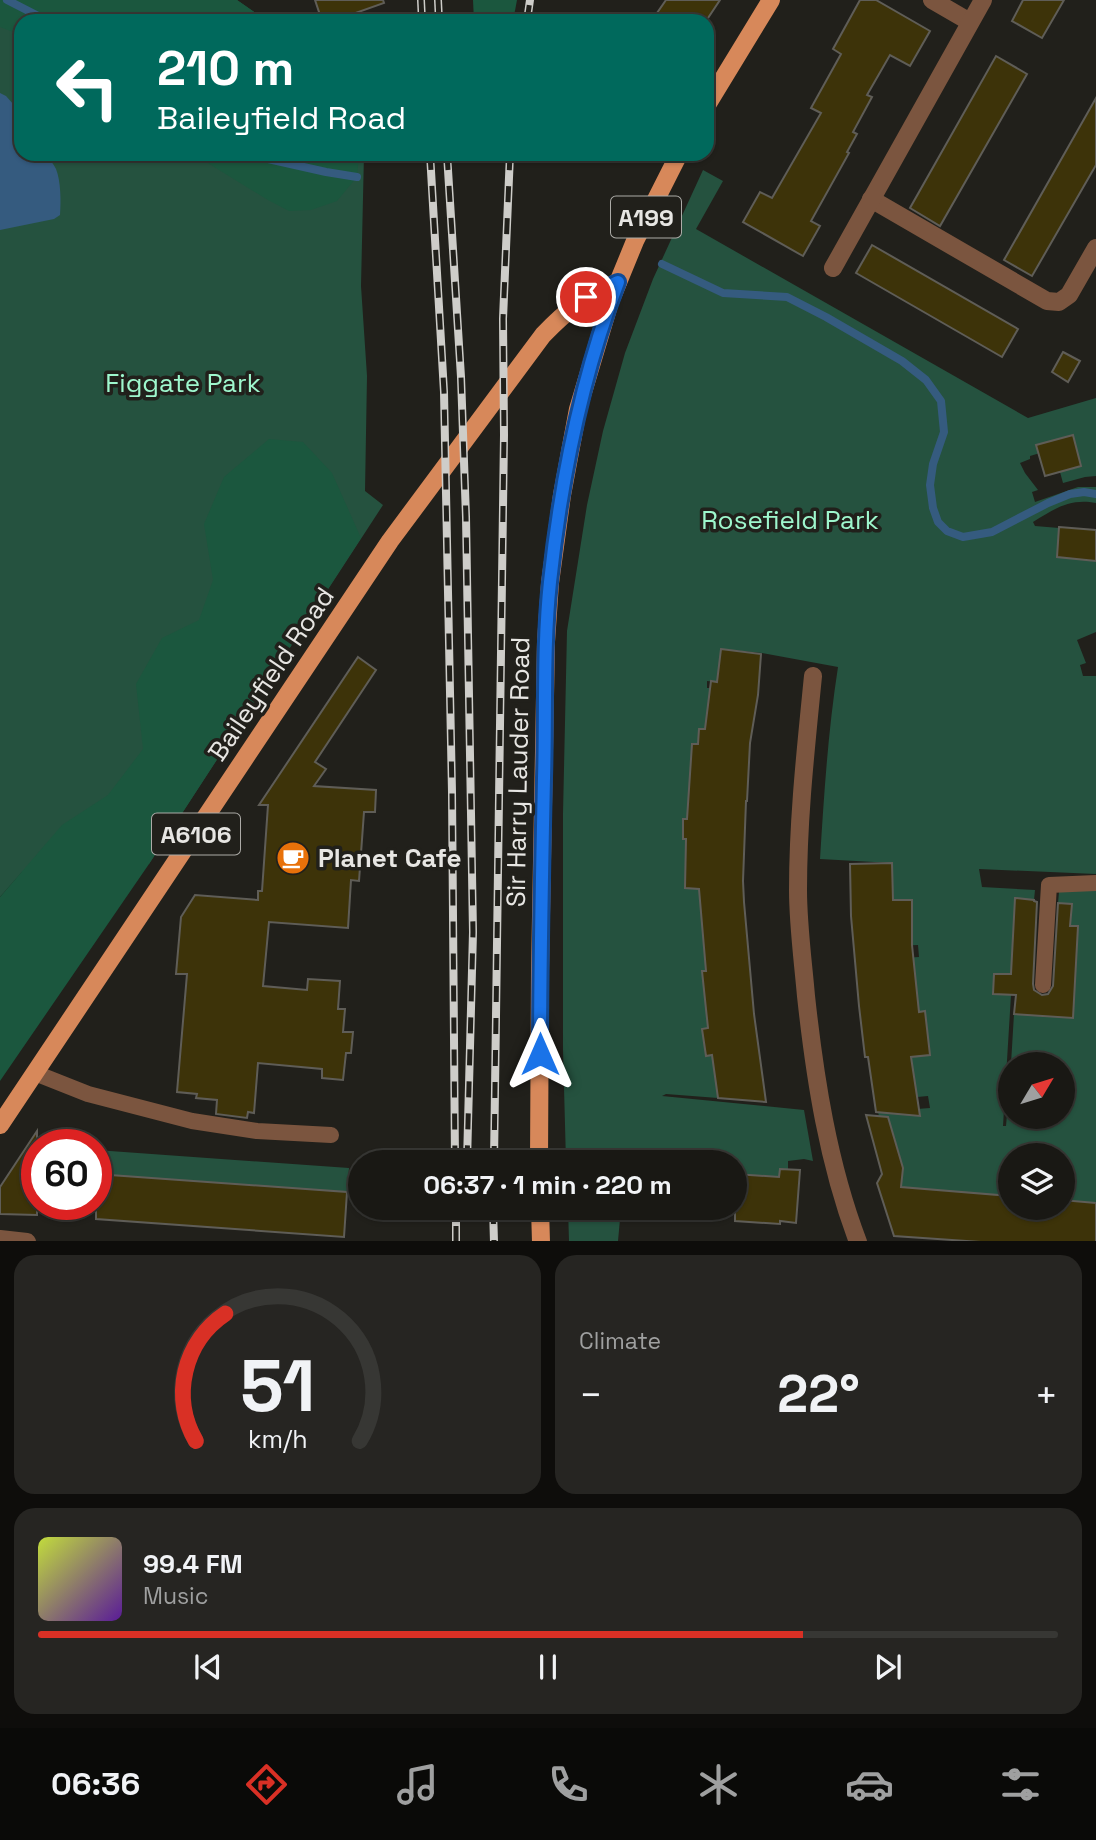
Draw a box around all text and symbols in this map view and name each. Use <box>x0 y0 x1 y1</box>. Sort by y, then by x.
text: 210 m <box>157 37 294 99</box>
icon: left <box>42 42 133 133</box>
text: Baileyfield Road <box>157 98 406 138</box>
road number: A199 <box>611 196 681 238</box>
pin <box>556 267 616 327</box>
icon: arrive <box>567 278 605 316</box>
park label: Figgate Park <box>105 366 261 400</box>
park label: Rosefield Park <box>701 503 879 537</box>
street label: Baileyfield Road <box>200 581 342 767</box>
street label: Sir Harry Lauder Road <box>499 637 537 907</box>
road number: A6106 <box>152 814 240 854</box>
cafe icon: Planet Cafe <box>274 839 312 877</box>
place label: Planet Cafe <box>318 841 461 875</box>
position arrow <box>503 1017 577 1091</box>
north arrow <box>998 1052 1074 1129</box>
map controls <box>998 1052 1075 1220</box>
speed limit sign: 60 <box>21 1129 112 1220</box>
button: layers <box>998 1143 1075 1220</box>
text: 06:37 · 1 min · 220 m <box>423 1168 672 1202</box>
text: Climate <box>579 1326 661 1356</box>
text: 51 <box>240 1339 315 1432</box>
text: 22° <box>777 1361 860 1427</box>
text: − <box>579 1371 603 1419</box>
text: + <box>1034 1371 1058 1419</box>
text: km/h <box>248 1422 307 1454</box>
text: 99.4 FM <box>143 1547 243 1581</box>
text: Music <box>143 1581 208 1611</box>
icon: previous <box>189 1648 227 1686</box>
icon: pause <box>529 1648 567 1686</box>
icon: next <box>869 1648 907 1686</box>
icon: directions <box>242 1760 291 1809</box>
icon: music <box>393 1760 442 1809</box>
icon: phone <box>544 1760 593 1809</box>
icon: climate <box>694 1760 743 1809</box>
icon: car <box>845 1760 894 1809</box>
icon: filters <box>996 1760 1045 1809</box>
text: 06:36 <box>51 1764 140 1804</box>

